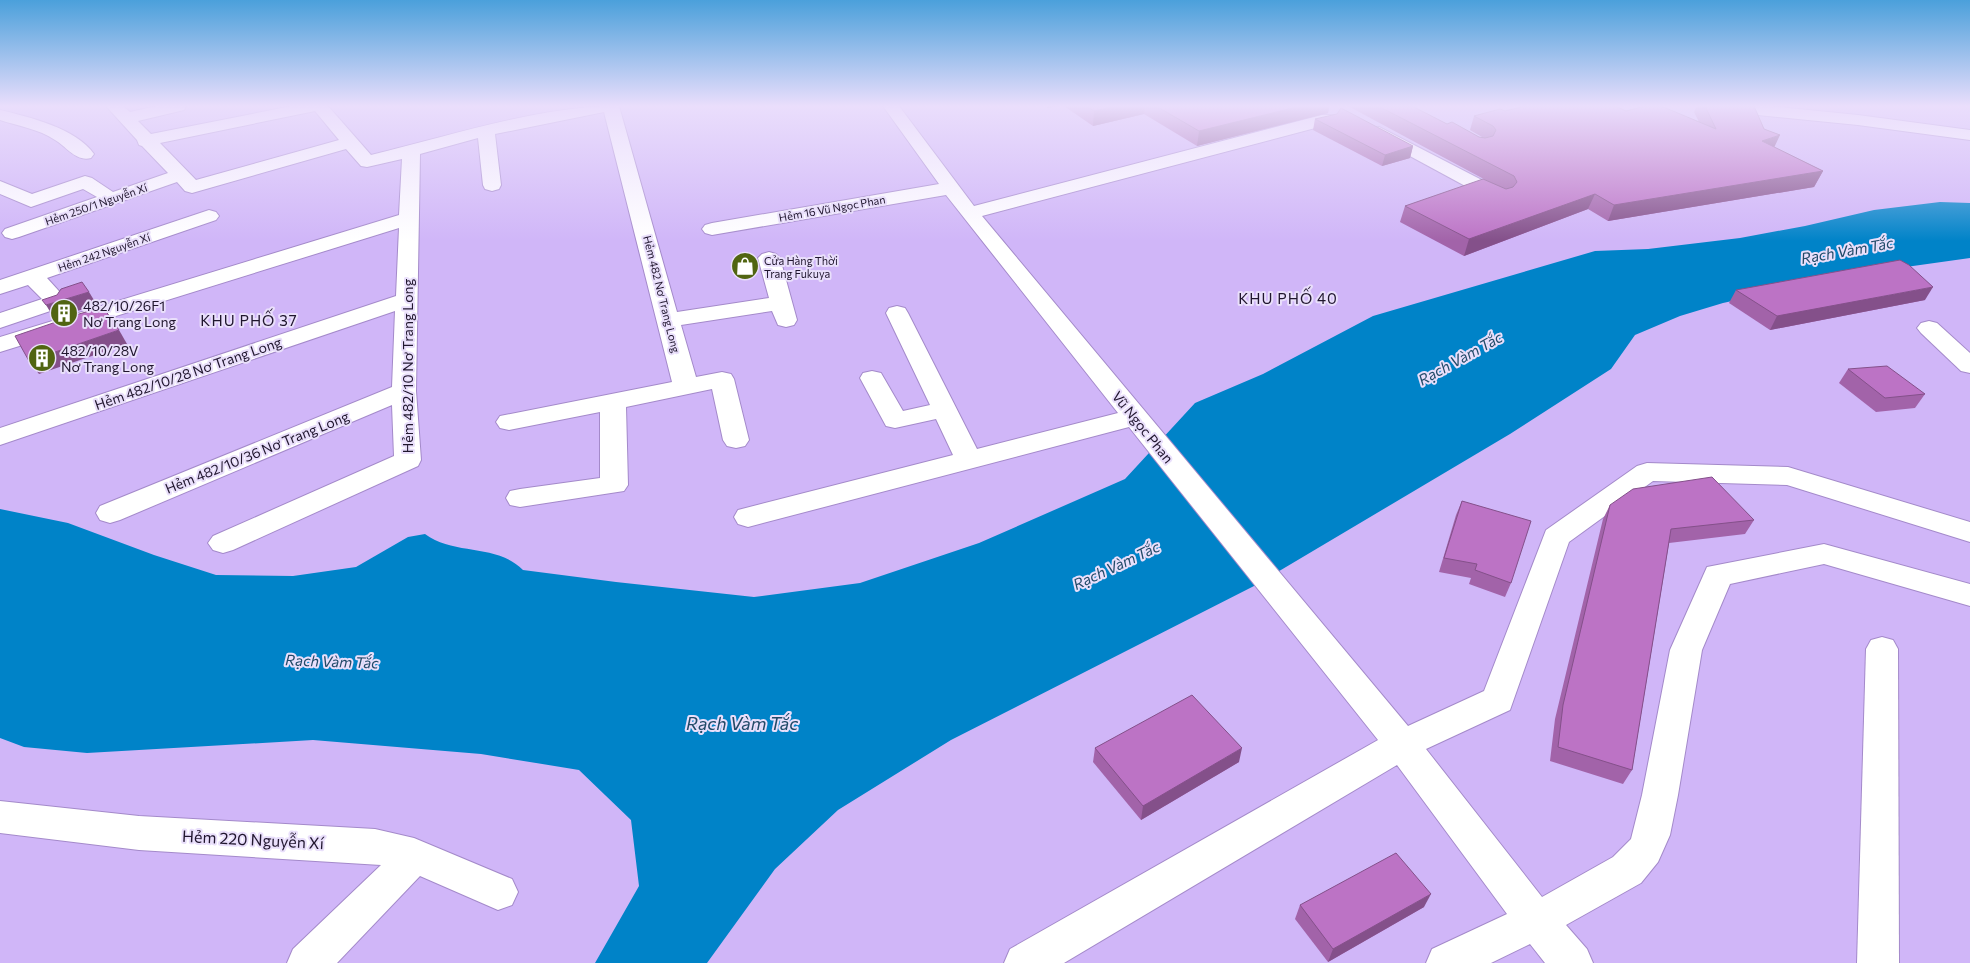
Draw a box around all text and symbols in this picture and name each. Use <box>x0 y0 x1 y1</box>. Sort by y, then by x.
street label: Hẻm 250/1 Nguyễn Xí <box>43 179 150 228</box>
street label: Hẻm 16 Vũ Ngọc Phan <box>778 192 886 224</box>
street label: Hẻm 242 Nguyễn Xí <box>56 229 153 274</box>
water label: Rạch Vàm Tắc <box>1799 233 1895 267</box>
street label: Hẻm 482 Nơ Trang Long <box>641 234 683 354</box>
shop icon: Cửa Hàng Thời Trang Fukuya <box>730 251 760 281</box>
place label: Cửa Hàng Thời Trang Fukuya <box>764 254 838 280</box>
street label: Hẻm 482/10 Nơ Trang Long <box>399 278 416 453</box>
district label: KHU PHỐ 40 <box>1238 286 1338 307</box>
place label: 482/10/26F1 Nơ Trang Long <box>83 297 176 330</box>
building icon: 482/10/26F1 Nơ Trang Long <box>49 298 79 328</box>
district label: KHU PHỐ 37 <box>200 308 298 329</box>
water label: Rạch Vàm Tắc <box>1415 327 1506 389</box>
street label: Hẻm 482/10/28 Nơ Trang Long <box>92 333 284 413</box>
place label: 482/10/28V Nơ Trang Long <box>61 342 154 375</box>
building icon: 482/10/28V Nơ Trang Long <box>27 343 57 373</box>
street label: Vũ Ngọc Phan <box>1109 388 1177 466</box>
street label: Hẻm 482/10/36 Nơ Trang Long <box>163 407 352 497</box>
water label: Rạch Vàm Tắc <box>1070 537 1163 593</box>
water label: Rạch Vàm Tắc <box>285 650 380 672</box>
water label: Rạch Vàm Tắc <box>686 712 798 734</box>
street label: Hẻm 220 Nguyễn Xí <box>182 826 325 852</box>

